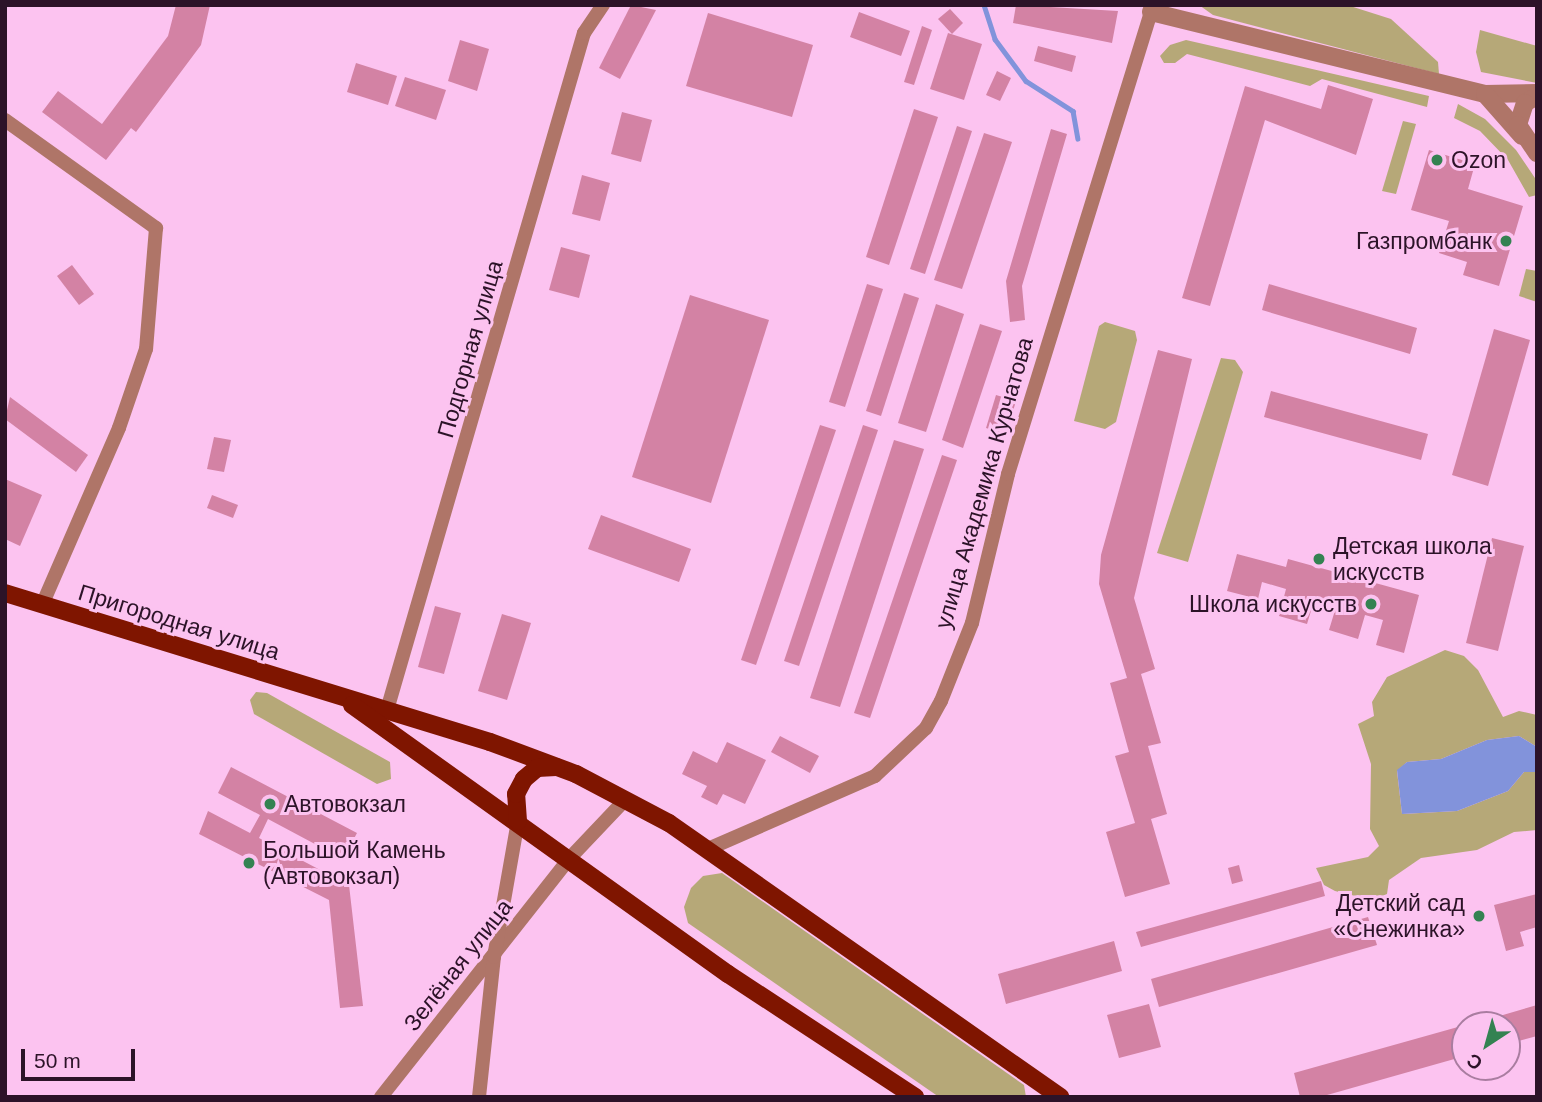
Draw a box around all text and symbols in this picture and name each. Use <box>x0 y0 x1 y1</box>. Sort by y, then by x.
place label: Ozon <box>1451 146 1506 174</box>
marker: Ozon <box>1429 152 1445 168</box>
place label: Газпромбанк <box>1356 227 1492 255</box>
marker: Газпромбанк <box>1498 233 1514 249</box>
street label: Подгорная улица <box>431 257 509 441</box>
street label: улица Академика Курчатова <box>929 334 1039 632</box>
place label: Детская школа искусств <box>1333 532 1492 586</box>
marker: Детская школа искусств <box>1311 551 1327 567</box>
street label: Пригородная улица <box>75 578 283 666</box>
place label: Школа искусств <box>1189 590 1357 618</box>
marker: Школа искусств <box>1363 596 1379 612</box>
place label: Автовокзал <box>284 790 406 818</box>
marker: Автовокзал <box>262 796 278 812</box>
place label: Большой Камень (Автовокзал) <box>263 836 446 890</box>
marker: Большой Камень (Автовокзал) <box>241 855 257 871</box>
place label: Детский сад «Снежинка» <box>1333 889 1465 943</box>
street label: Зелёная улица <box>398 894 518 1036</box>
marker: Детский сад «Снежинка» <box>1471 908 1487 924</box>
north arrow <box>1451 1011 1521 1081</box>
scale bar <box>24 1036 138 1080</box>
text: 50 m <box>34 1049 81 1072</box>
text: С <box>1463 1049 1486 1074</box>

